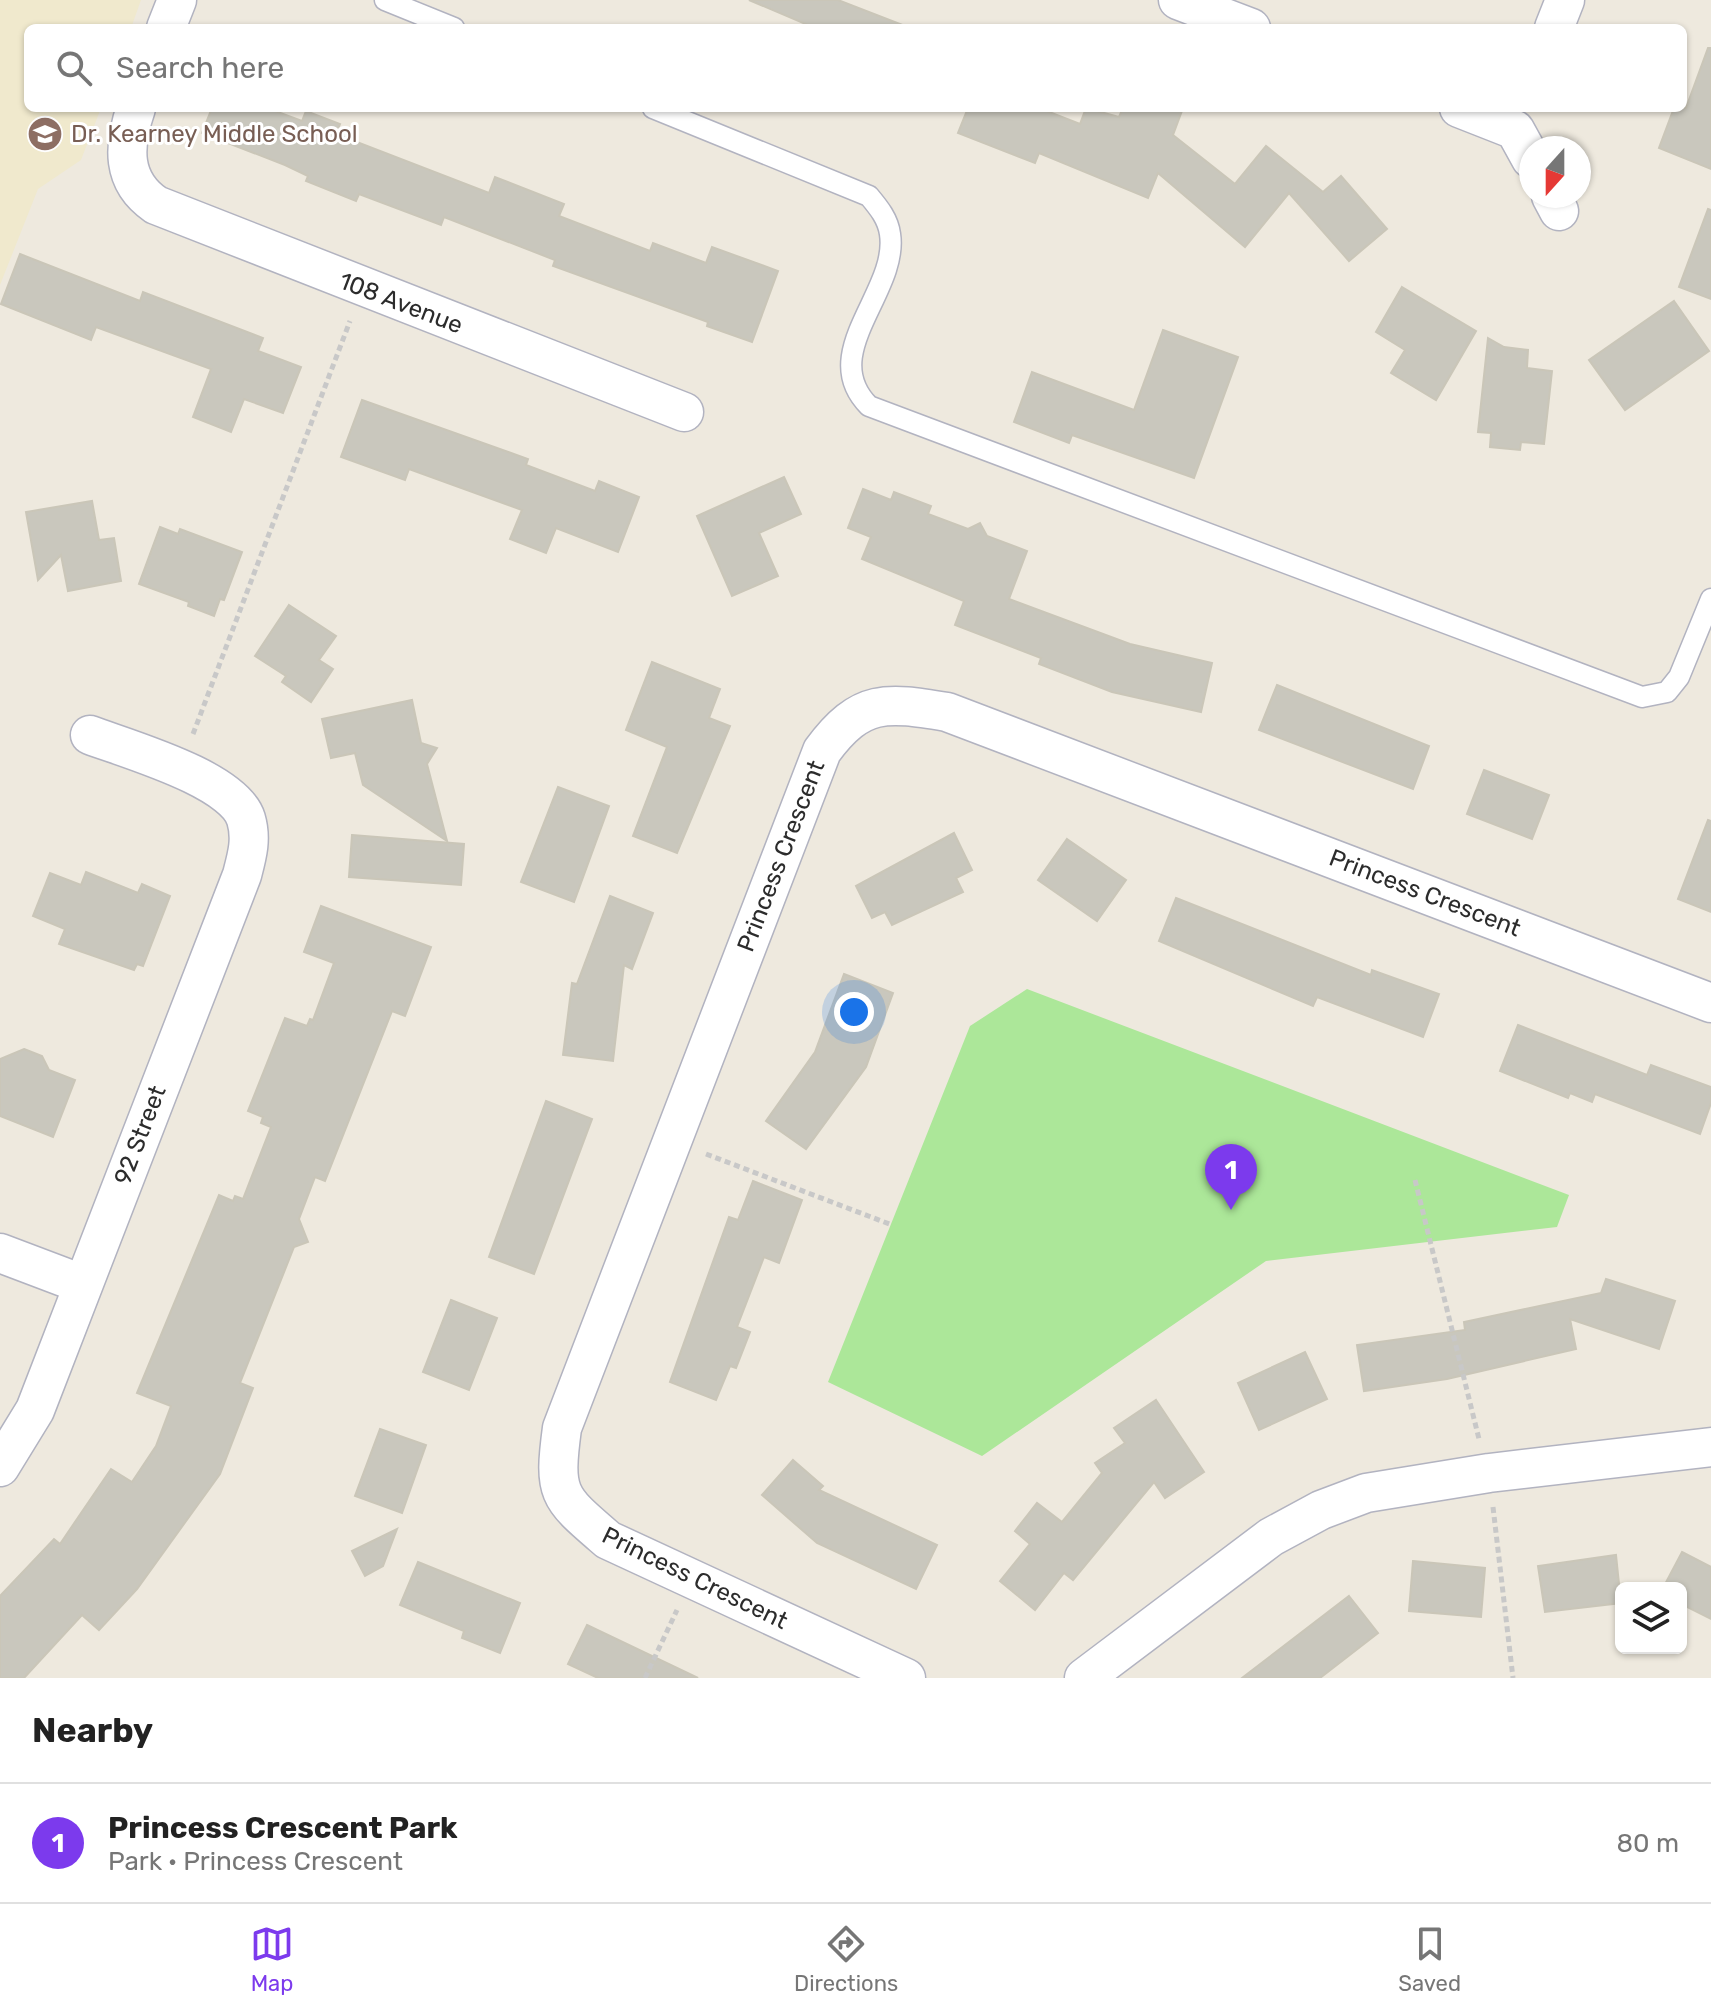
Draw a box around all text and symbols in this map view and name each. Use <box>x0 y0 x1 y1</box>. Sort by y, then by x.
search box <box>24 24 1687 112</box>
icon: search <box>52 46 96 90</box>
text: Search here <box>116 50 284 86</box>
school or university icon: Dr. Kearney Middle School <box>26 115 64 153</box>
place label: Dr. Kearney Middle School <box>71 120 358 148</box>
north arrow <box>1519 136 1591 208</box>
street label: 108 Avenue <box>335 267 467 339</box>
street label: Princess Crescent <box>732 756 830 956</box>
street label: Princess Crescent <box>1325 844 1525 942</box>
your location <box>834 992 874 1032</box>
street label: 92 Street <box>108 1082 172 1188</box>
pin: 1 <box>1205 1144 1257 1210</box>
street label: Princess Crescent <box>598 1521 792 1635</box>
map controls <box>1615 1582 1687 1654</box>
button: layers <box>1615 1582 1687 1654</box>
text: Nearby <box>32 1710 153 1751</box>
text: Princess Crescent Park <box>108 1810 458 1846</box>
text: 1 <box>52 1828 64 1859</box>
text: 80 m <box>1616 1828 1679 1859</box>
text: Park · Princess Crescent <box>108 1846 403 1877</box>
tab: Map <box>250 1922 294 1997</box>
tab: Directions <box>794 1922 898 1997</box>
tab: Saved <box>1398 1922 1461 1997</box>

